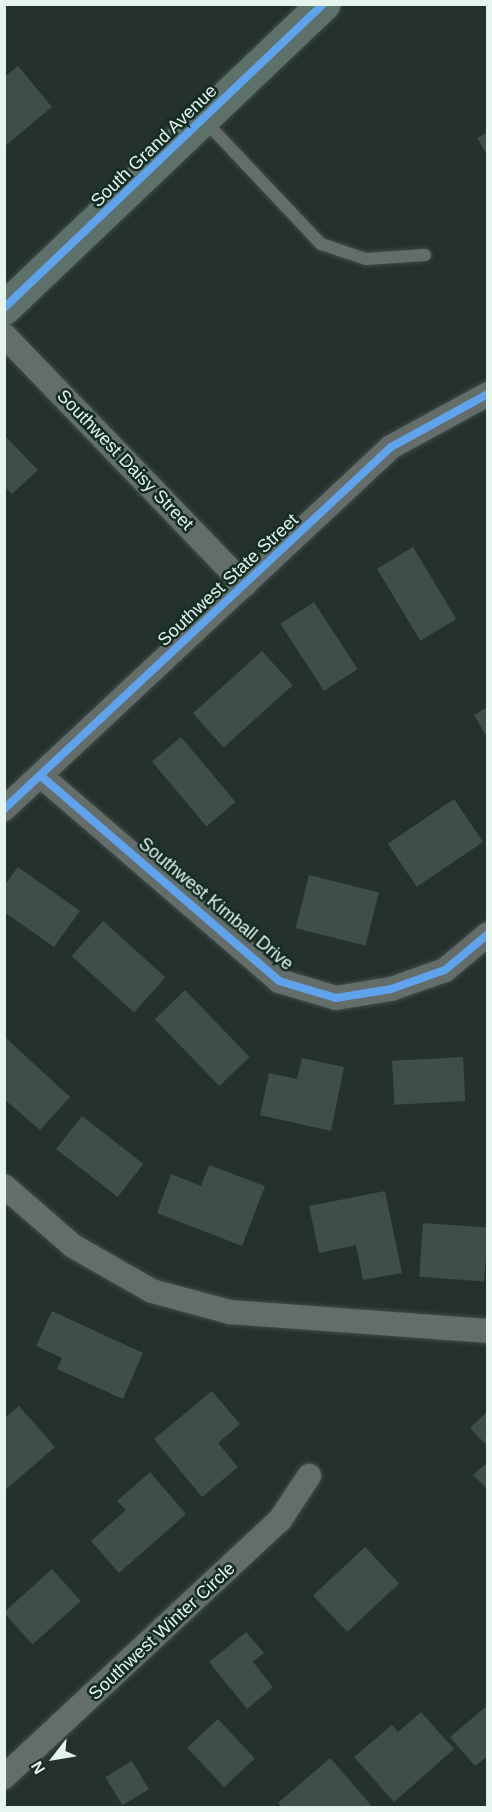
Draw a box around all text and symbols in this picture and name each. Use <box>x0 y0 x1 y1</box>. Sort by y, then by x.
street label: South Grand Avenue <box>86 80 222 212</box>
street label: Southwest Daisy Street <box>52 385 198 535</box>
street label: Southwest State Street <box>153 509 303 651</box>
street label: Southwest Kimball Drive <box>134 833 298 975</box>
street label: Southwest Winter Circle <box>84 1558 240 1704</box>
north arrow <box>24 1728 84 1788</box>
text: N <box>28 1758 48 1777</box>

